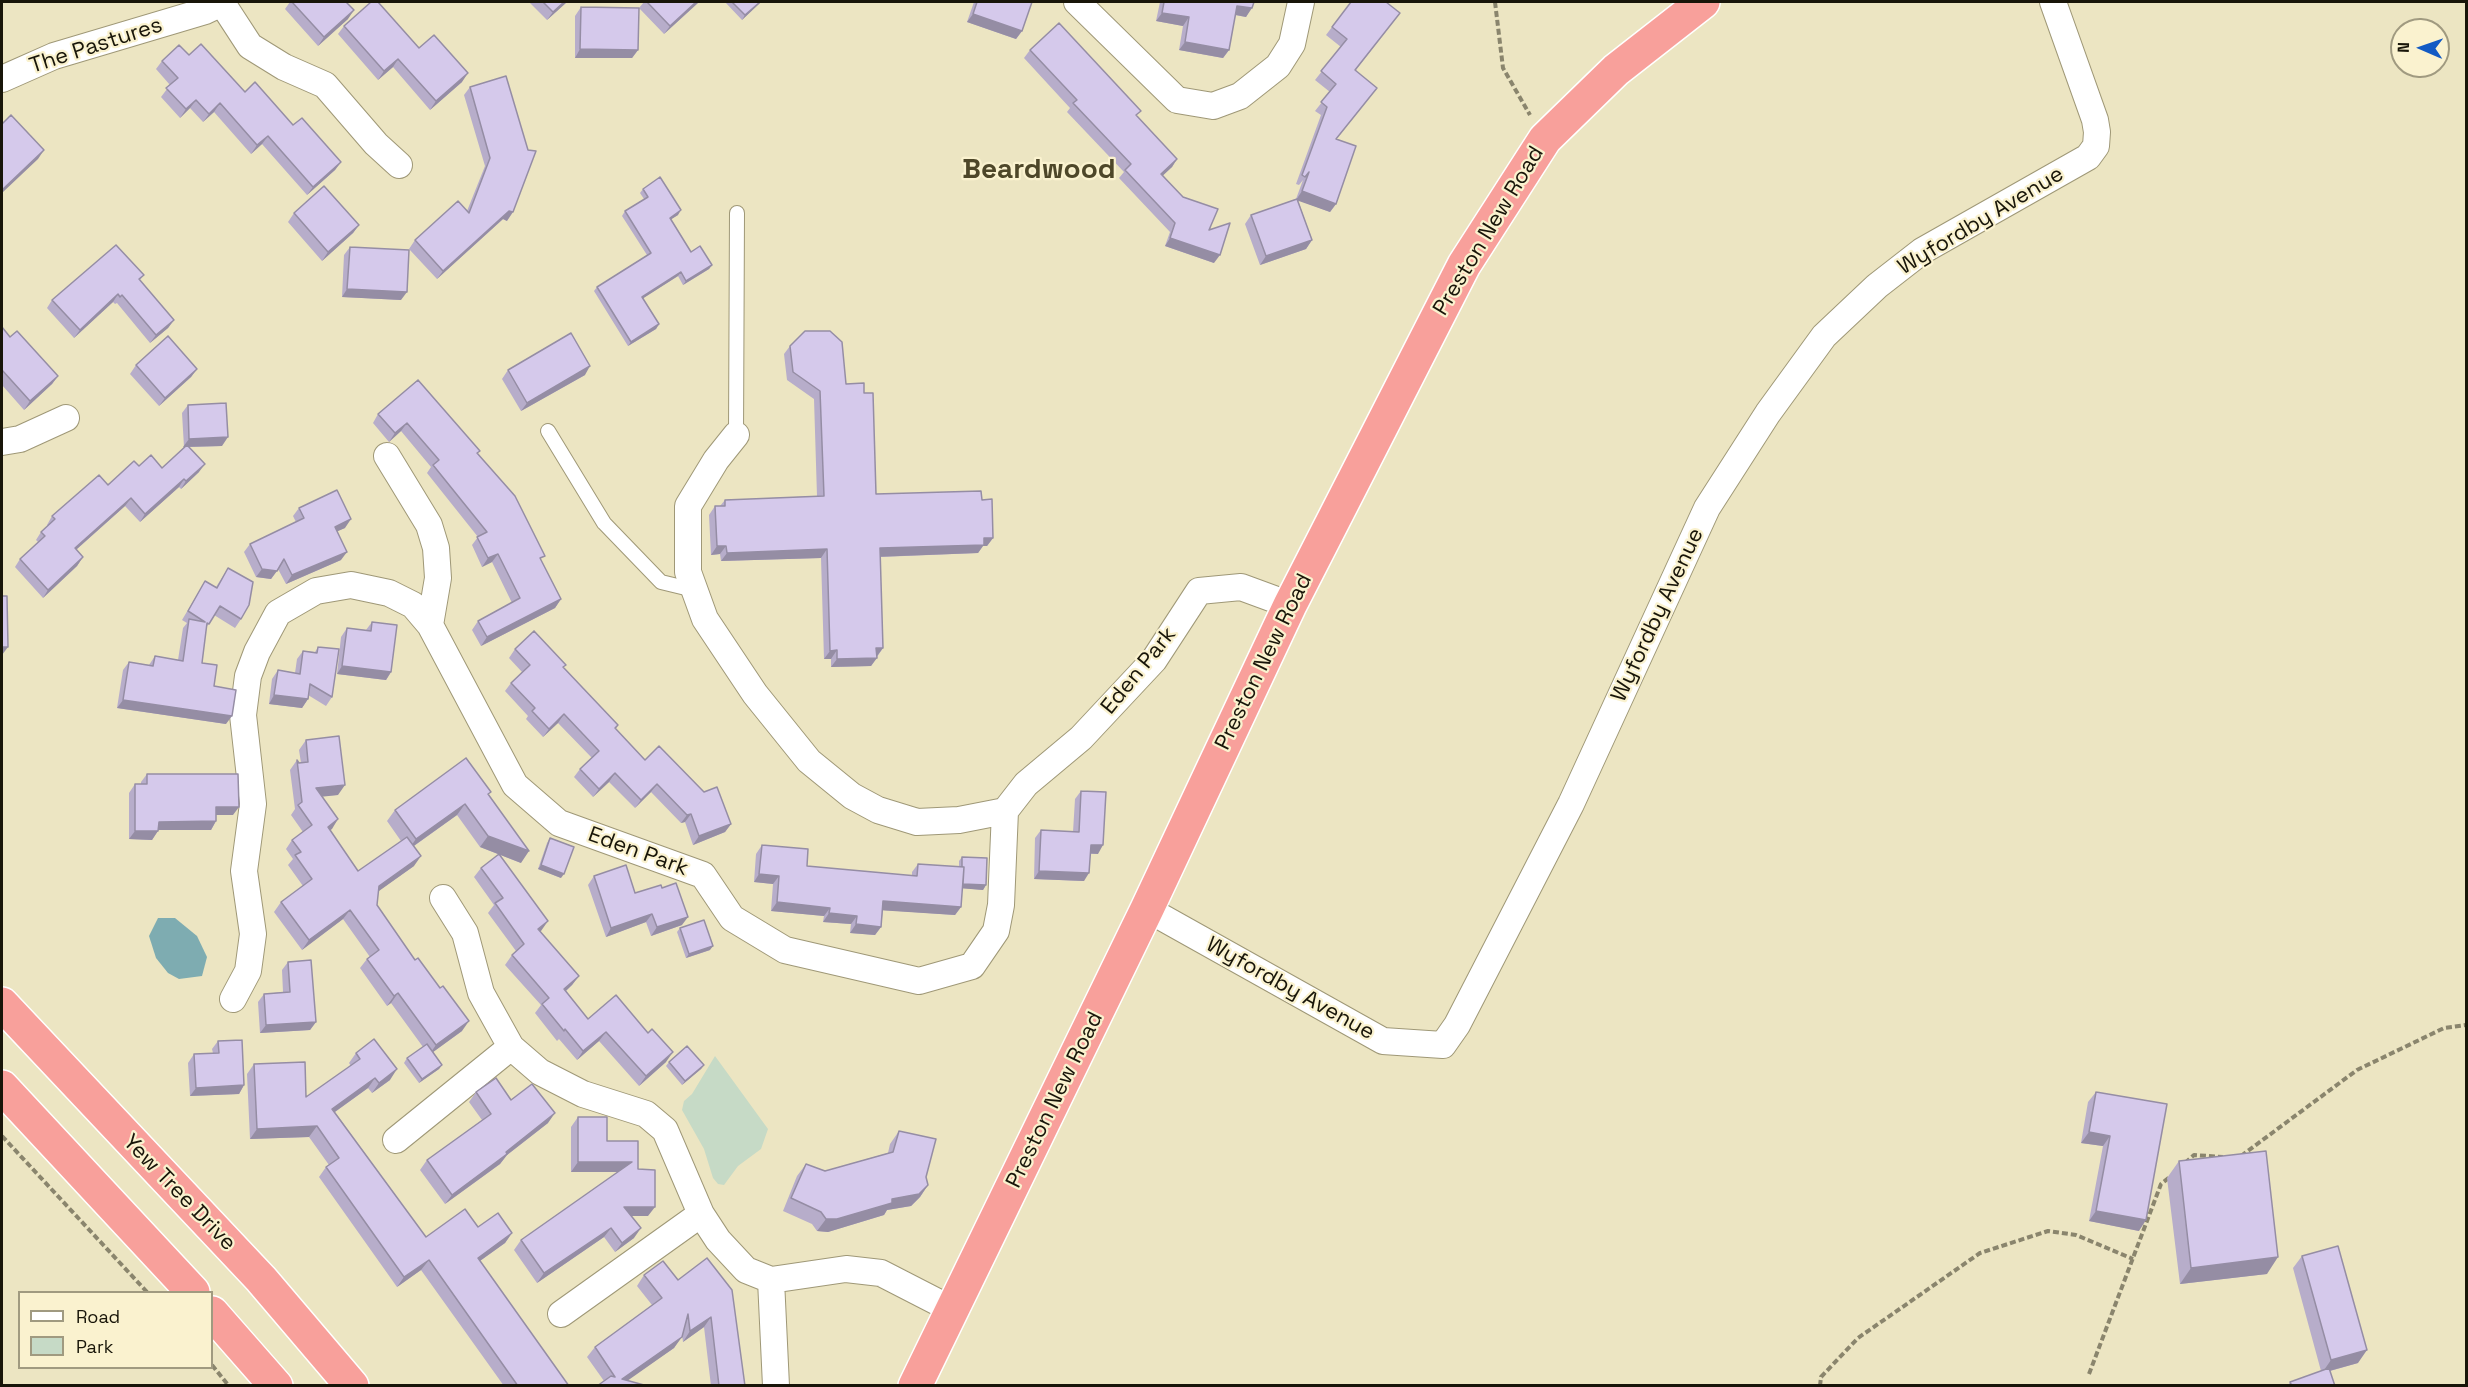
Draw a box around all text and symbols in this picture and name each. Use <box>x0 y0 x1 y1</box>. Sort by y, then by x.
street label: The Pastures <box>26 12 166 80</box>
north arrow <box>2390 18 2450 78</box>
text: N <box>2393 42 2414 53</box>
street label: Preston New Road <box>1428 142 1550 320</box>
district label: Beardwood <box>962 153 1116 187</box>
street label: Wyfordby Avenue <box>1893 161 2069 281</box>
street label: Wyfordby Avenue <box>1606 524 1710 706</box>
street label: Preston New Road <box>1210 570 1318 754</box>
street label: Eden Park <box>1096 622 1182 720</box>
street label: Eden Park <box>584 822 692 882</box>
street label: Wyfordby Avenue <box>1201 932 1379 1046</box>
street label: Preston New Road <box>1001 1008 1109 1192</box>
street label: Yew Tree Drive <box>117 1129 241 1257</box>
legend <box>18 1291 213 1369</box>
text: Road <box>76 1305 120 1328</box>
text: Park <box>76 1335 113 1358</box>

